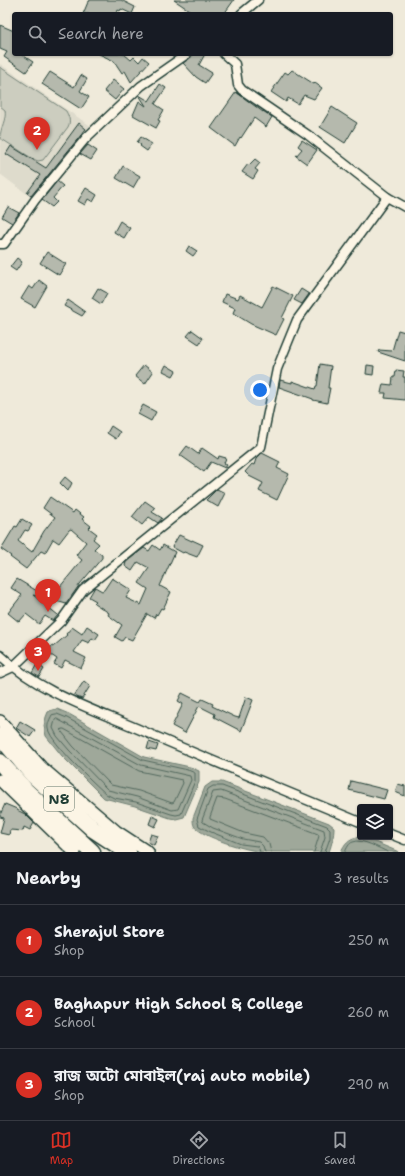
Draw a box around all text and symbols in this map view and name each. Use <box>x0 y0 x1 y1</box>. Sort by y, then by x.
search box <box>12 12 393 56</box>
icon: search <box>26 23 48 45</box>
text: Search here <box>58 24 144 44</box>
pin: 2 <box>24 117 50 150</box>
your location <box>250 380 270 400</box>
pin: 1 <box>35 579 61 612</box>
pin: 3 <box>25 638 51 671</box>
road number: N8 <box>44 787 74 811</box>
map controls <box>357 804 393 840</box>
button: layers <box>357 804 393 840</box>
text: Nearby <box>16 867 81 889</box>
text: 3 results <box>333 870 389 887</box>
text: Sherajul Store <box>54 922 165 942</box>
text: 1 <box>26 932 32 949</box>
text: 250 m <box>348 932 389 949</box>
text: Shop <box>54 942 84 959</box>
text: Baghapur High School & College <box>54 994 303 1014</box>
text: 2 <box>24 1004 34 1021</box>
text: 260 m <box>347 1004 389 1021</box>
text: School <box>54 1014 95 1031</box>
text: রাজ অটো মোবাইল(raj auto mobile) <box>54 1066 310 1086</box>
text: 3 <box>24 1076 34 1093</box>
text: 290 m <box>347 1076 389 1093</box>
text: Shop <box>54 1087 84 1104</box>
tab: Map <box>50 1129 73 1168</box>
tab: Directions <box>172 1129 225 1168</box>
tab: Saved <box>324 1129 355 1168</box>

